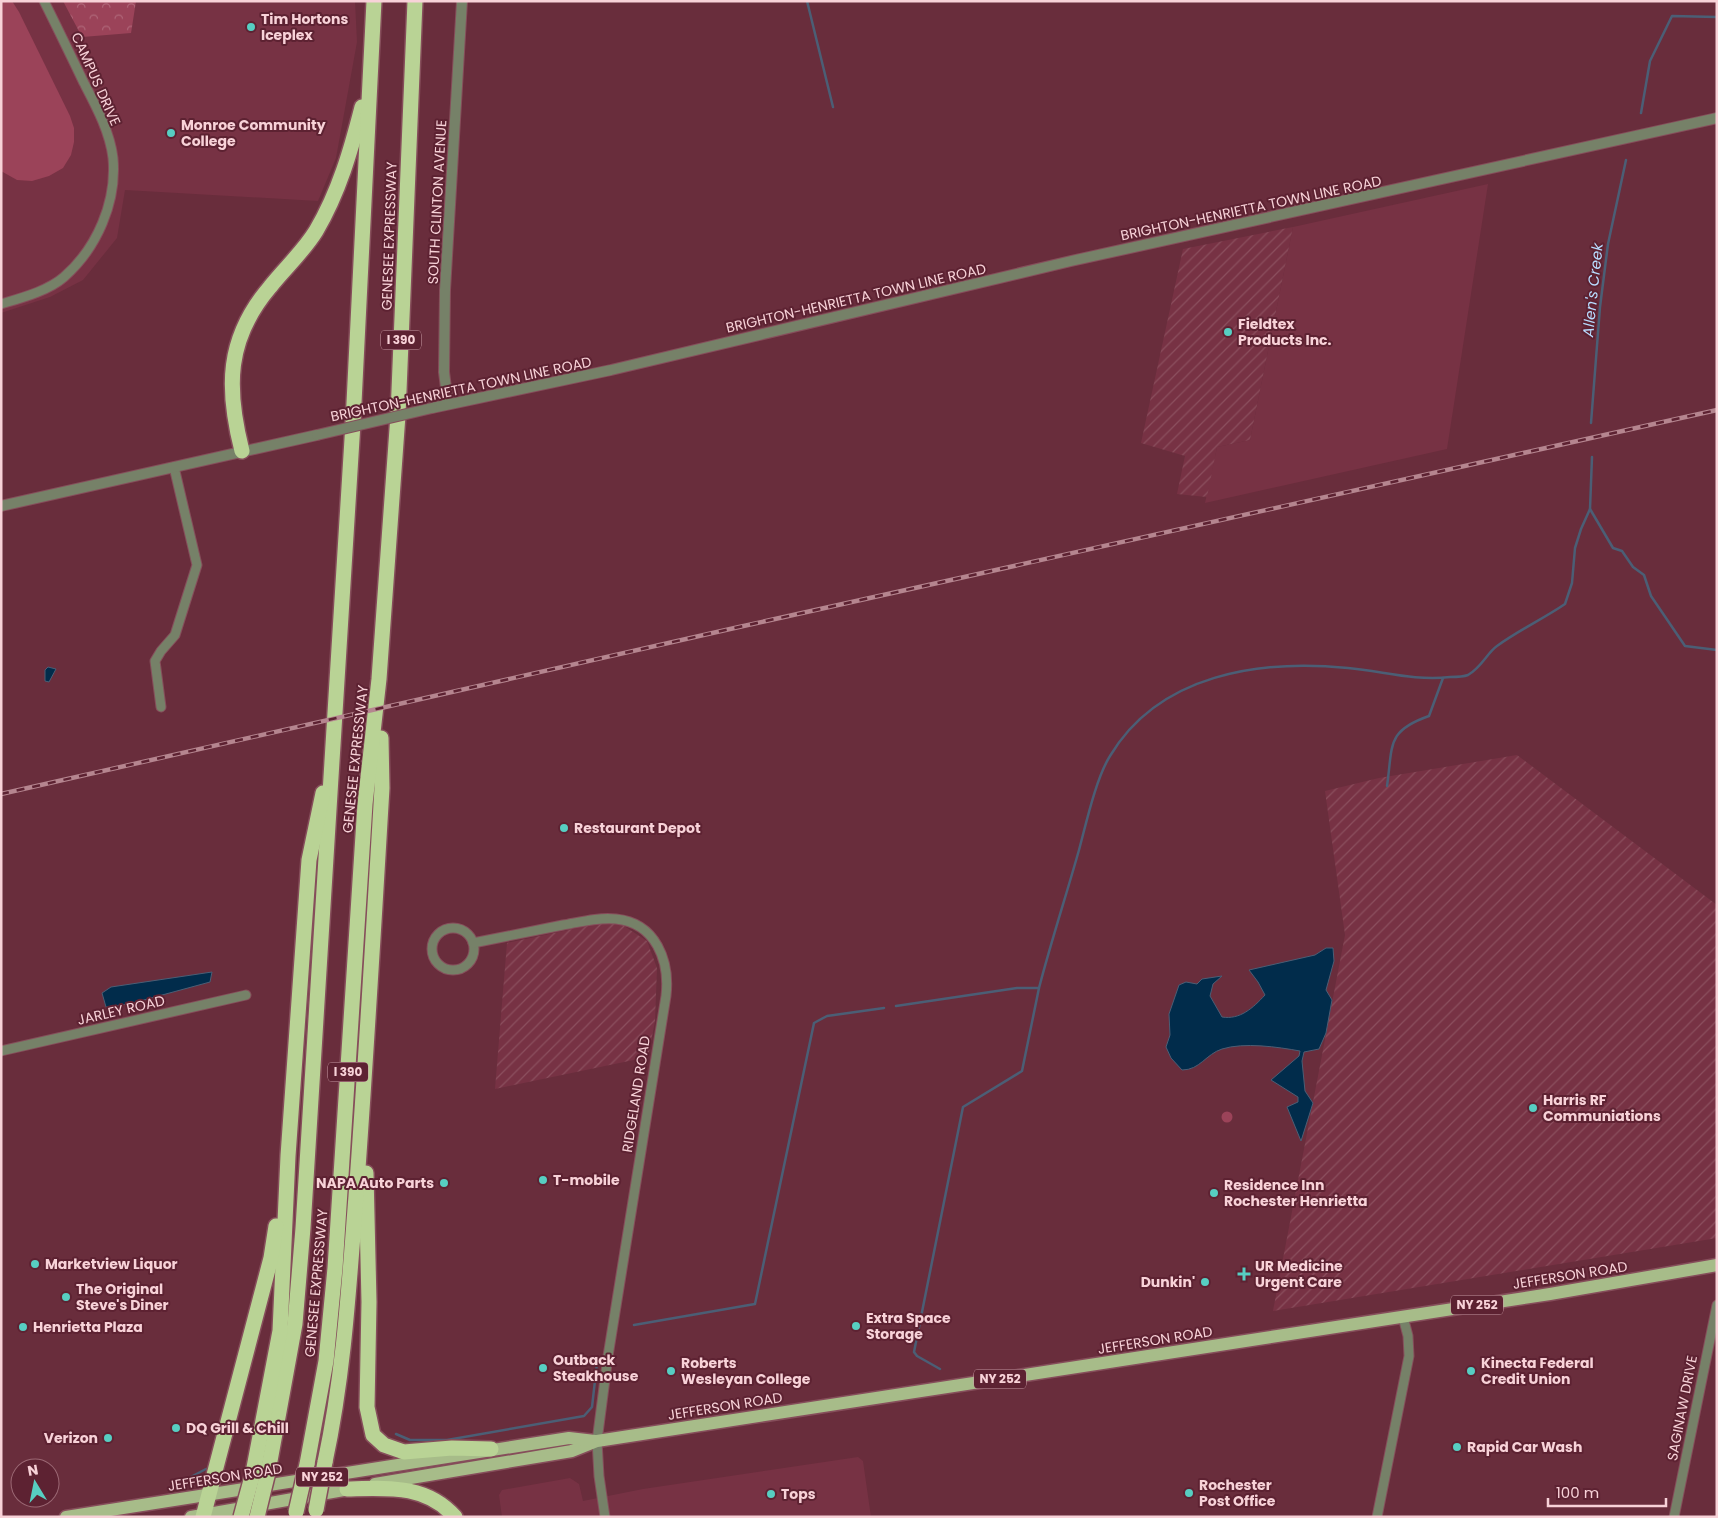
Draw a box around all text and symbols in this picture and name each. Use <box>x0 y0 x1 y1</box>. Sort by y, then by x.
place label: Tim Hortons Iceplex <box>261 9 348 45</box>
marker: Tim Hortons Iceplex <box>245 21 257 33</box>
street label: CAMPUS DRIVE <box>66 29 126 129</box>
place label: Monroe Community College <box>181 115 326 151</box>
street label: SOUTH CLINTON AVENUE <box>423 119 451 285</box>
marker: Monroe Community College <box>165 127 177 139</box>
street label: GENESEE EXPRESSWAY <box>376 161 402 311</box>
street label: BRIGHTON-HENRIETTA TOWN LINE ROAD <box>1119 171 1383 245</box>
water label: Allen's Creek <box>1577 241 1608 339</box>
street label: BRIGHTON-HENRIETTA TOWN LINE ROAD <box>724 258 988 338</box>
place label: Fieldtex Products Inc. <box>1238 314 1332 350</box>
marker: Fieldtex Products Inc. <box>1222 326 1234 338</box>
road number: I 390 <box>381 330 421 350</box>
street label: BRIGHTON-HENRIETTA TOWN LINE ROAD <box>329 352 593 426</box>
street label: GENESEE EXPRESSWAY <box>337 684 373 834</box>
place label: Restaurant Depot <box>574 818 701 838</box>
marker: Restaurant Depot <box>558 822 570 834</box>
street label: JARLEY ROAD <box>75 990 167 1030</box>
street label: RIDGELAND ROAD <box>617 1034 655 1154</box>
road number: I 390 <box>328 1062 368 1082</box>
place label: Harris RF Communiations <box>1543 1090 1661 1126</box>
marker: Harris RF Communiations <box>1527 1102 1539 1114</box>
place label: T-mobile <box>553 1170 620 1190</box>
place label: NAPA Auto Parts <box>316 1173 434 1193</box>
marker: T-mobile <box>537 1174 549 1186</box>
place label: Residence Inn Rochester Henrietta <box>1224 1175 1368 1211</box>
marker: NAPA Auto Parts <box>438 1177 450 1189</box>
marker: Residence Inn Rochester Henrietta <box>1208 1187 1220 1199</box>
street label: GENESEE EXPRESSWAY <box>300 1208 332 1358</box>
place label: Marketview Liquor <box>45 1254 178 1274</box>
place label: UR Medicine Urgent Care <box>1255 1256 1343 1292</box>
street label: JEFFERSON ROAD <box>1511 1256 1629 1294</box>
marker: Marketview Liquor <box>29 1258 41 1270</box>
marker: UR Medicine Urgent Care <box>1237 1267 1251 1281</box>
place label: Dunkin' <box>1141 1272 1195 1292</box>
marker: Dunkin' <box>1199 1276 1211 1288</box>
place label: The Original Steve's Diner <box>76 1279 169 1315</box>
marker: The Original Steve's Diner <box>60 1291 72 1303</box>
road number: NY 252 <box>1451 1296 1503 1314</box>
place label: Extra Space Storage <box>866 1308 951 1344</box>
place label: Henrietta Plaza <box>33 1317 143 1337</box>
marker: Extra Space Storage <box>850 1320 862 1332</box>
marker: Henrietta Plaza <box>17 1321 29 1333</box>
street label: JEFFERSON ROAD <box>1096 1321 1214 1359</box>
place label: Outback Steakhouse <box>553 1350 639 1386</box>
place label: Roberts Wesleyan College <box>681 1353 811 1389</box>
place label: Kinecta Federal Credit Union <box>1481 1353 1594 1389</box>
street label: SAGINAW DRIVE <box>1662 1353 1702 1463</box>
marker: Outback Steakhouse <box>537 1362 549 1374</box>
marker: Roberts Wesleyan College <box>665 1365 677 1377</box>
marker: Kinecta Federal Credit Union <box>1465 1365 1477 1377</box>
road number: NY 252 <box>974 1370 1026 1388</box>
street label: JEFFERSON ROAD <box>666 1387 784 1425</box>
place label: DQ Grill & Chill <box>186 1418 289 1438</box>
marker: DQ Grill & Chill <box>170 1422 182 1434</box>
place label: Verizon <box>44 1428 98 1448</box>
marker: Verizon <box>102 1432 114 1444</box>
place label: Rapid Car Wash <box>1467 1437 1582 1457</box>
marker: Rapid Car Wash <box>1451 1441 1463 1453</box>
north arrow <box>10 1458 60 1508</box>
street label: JEFFERSON ROAD <box>166 1458 284 1496</box>
text: N <box>26 1459 40 1481</box>
road number: NY 252 <box>296 1468 348 1486</box>
place label: Rochester Post Office <box>1199 1475 1276 1511</box>
scale bar <box>1548 1476 1666 1508</box>
text: 100 m <box>1556 1482 1599 1503</box>
place label: Tops <box>781 1484 816 1504</box>
marker: Rochester Post Office <box>1183 1487 1195 1499</box>
marker: Tops <box>765 1488 777 1500</box>

